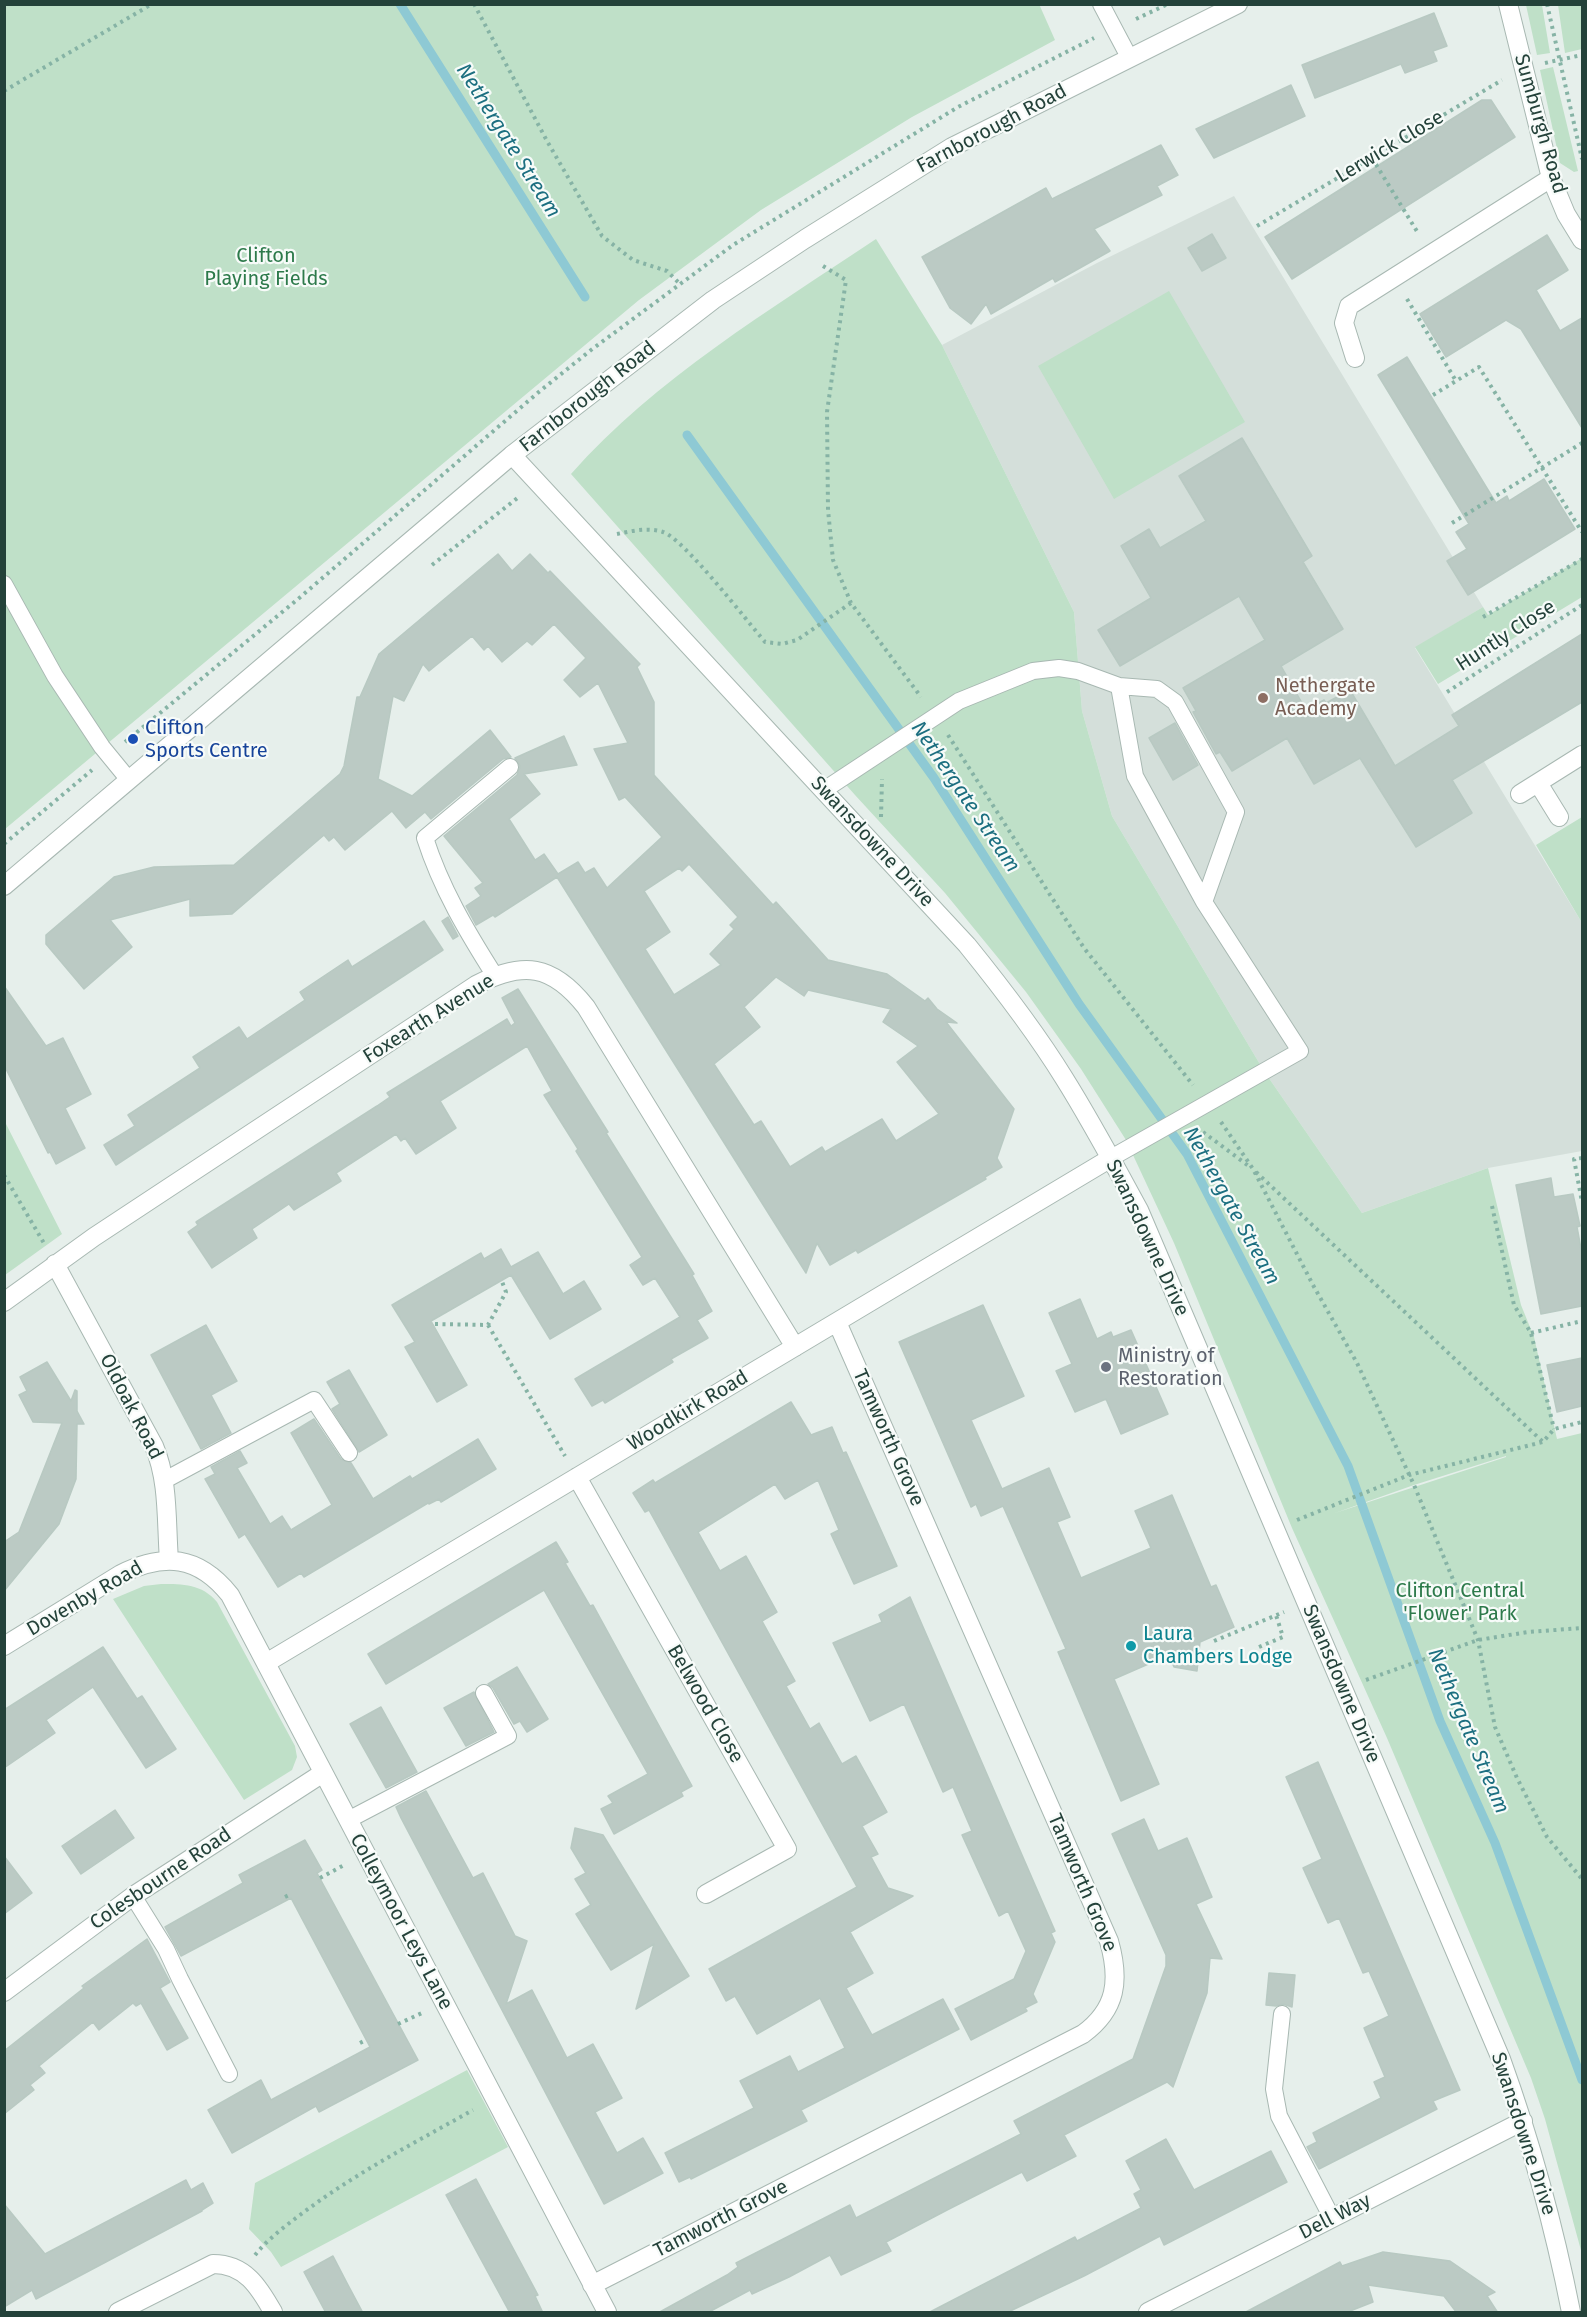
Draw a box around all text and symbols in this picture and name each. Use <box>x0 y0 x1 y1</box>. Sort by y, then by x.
street label: Sumburgh Road <box>1509 51 1571 197</box>
water label: Nethergate Stream <box>450 59 566 223</box>
street label: Farnborough Road <box>913 79 1071 179</box>
street label: Lerwick Close <box>1332 105 1448 189</box>
park label: Clifton Playing Fields <box>204 244 328 291</box>
street label: Farnborough Road <box>515 336 661 458</box>
street label: Huntly Close <box>1452 595 1560 677</box>
place label: Nethergate Academy <box>1275 674 1376 721</box>
marker: Nethergate Academy <box>1256 691 1270 705</box>
place label: Clifton Sports Centre <box>145 716 268 763</box>
water label: Nethergate Stream <box>905 717 1025 877</box>
marker: Clifton Sports Centre <box>126 732 140 746</box>
street label: Swansdowne Drive <box>805 772 939 912</box>
street label: Foxearth Avenue <box>359 969 499 1069</box>
water label: Nethergate Stream <box>1177 1122 1285 1290</box>
street label: Swansdowne Drive <box>1100 1156 1194 1320</box>
place label: Ministry of Restoration <box>1118 1344 1223 1391</box>
street label: Oldoak Road <box>94 1350 168 1464</box>
marker: Ministry of Restoration <box>1099 1360 1113 1374</box>
street label: Woodkirk Road <box>623 1365 753 1457</box>
street label: Tamworth Grove <box>847 1366 929 1510</box>
street label: Dovenby Road <box>23 1556 147 1642</box>
park label: Clifton Central 'Flower' Park <box>1395 1579 1525 1626</box>
street label: Swansdowne Drive <box>1297 1601 1385 1767</box>
place label: Laura Chambers Lodge <box>1143 1622 1293 1669</box>
marker: Laura Chambers Lodge <box>1124 1639 1138 1653</box>
street label: Belwood Close <box>661 1641 749 1767</box>
water label: Nethergate Stream <box>1422 1645 1514 1817</box>
street label: Tamworth Grove <box>1042 1810 1122 1956</box>
street label: Colesbourne Road <box>86 1823 236 1935</box>
street label: Colleymoor Leys Lane <box>344 1830 458 2014</box>
street label: Swansdowne Drive <box>1485 2050 1561 2218</box>
street label: Tamworth Grove <box>650 2175 792 2263</box>
street label: Dell Way <box>1295 2189 1375 2245</box>

